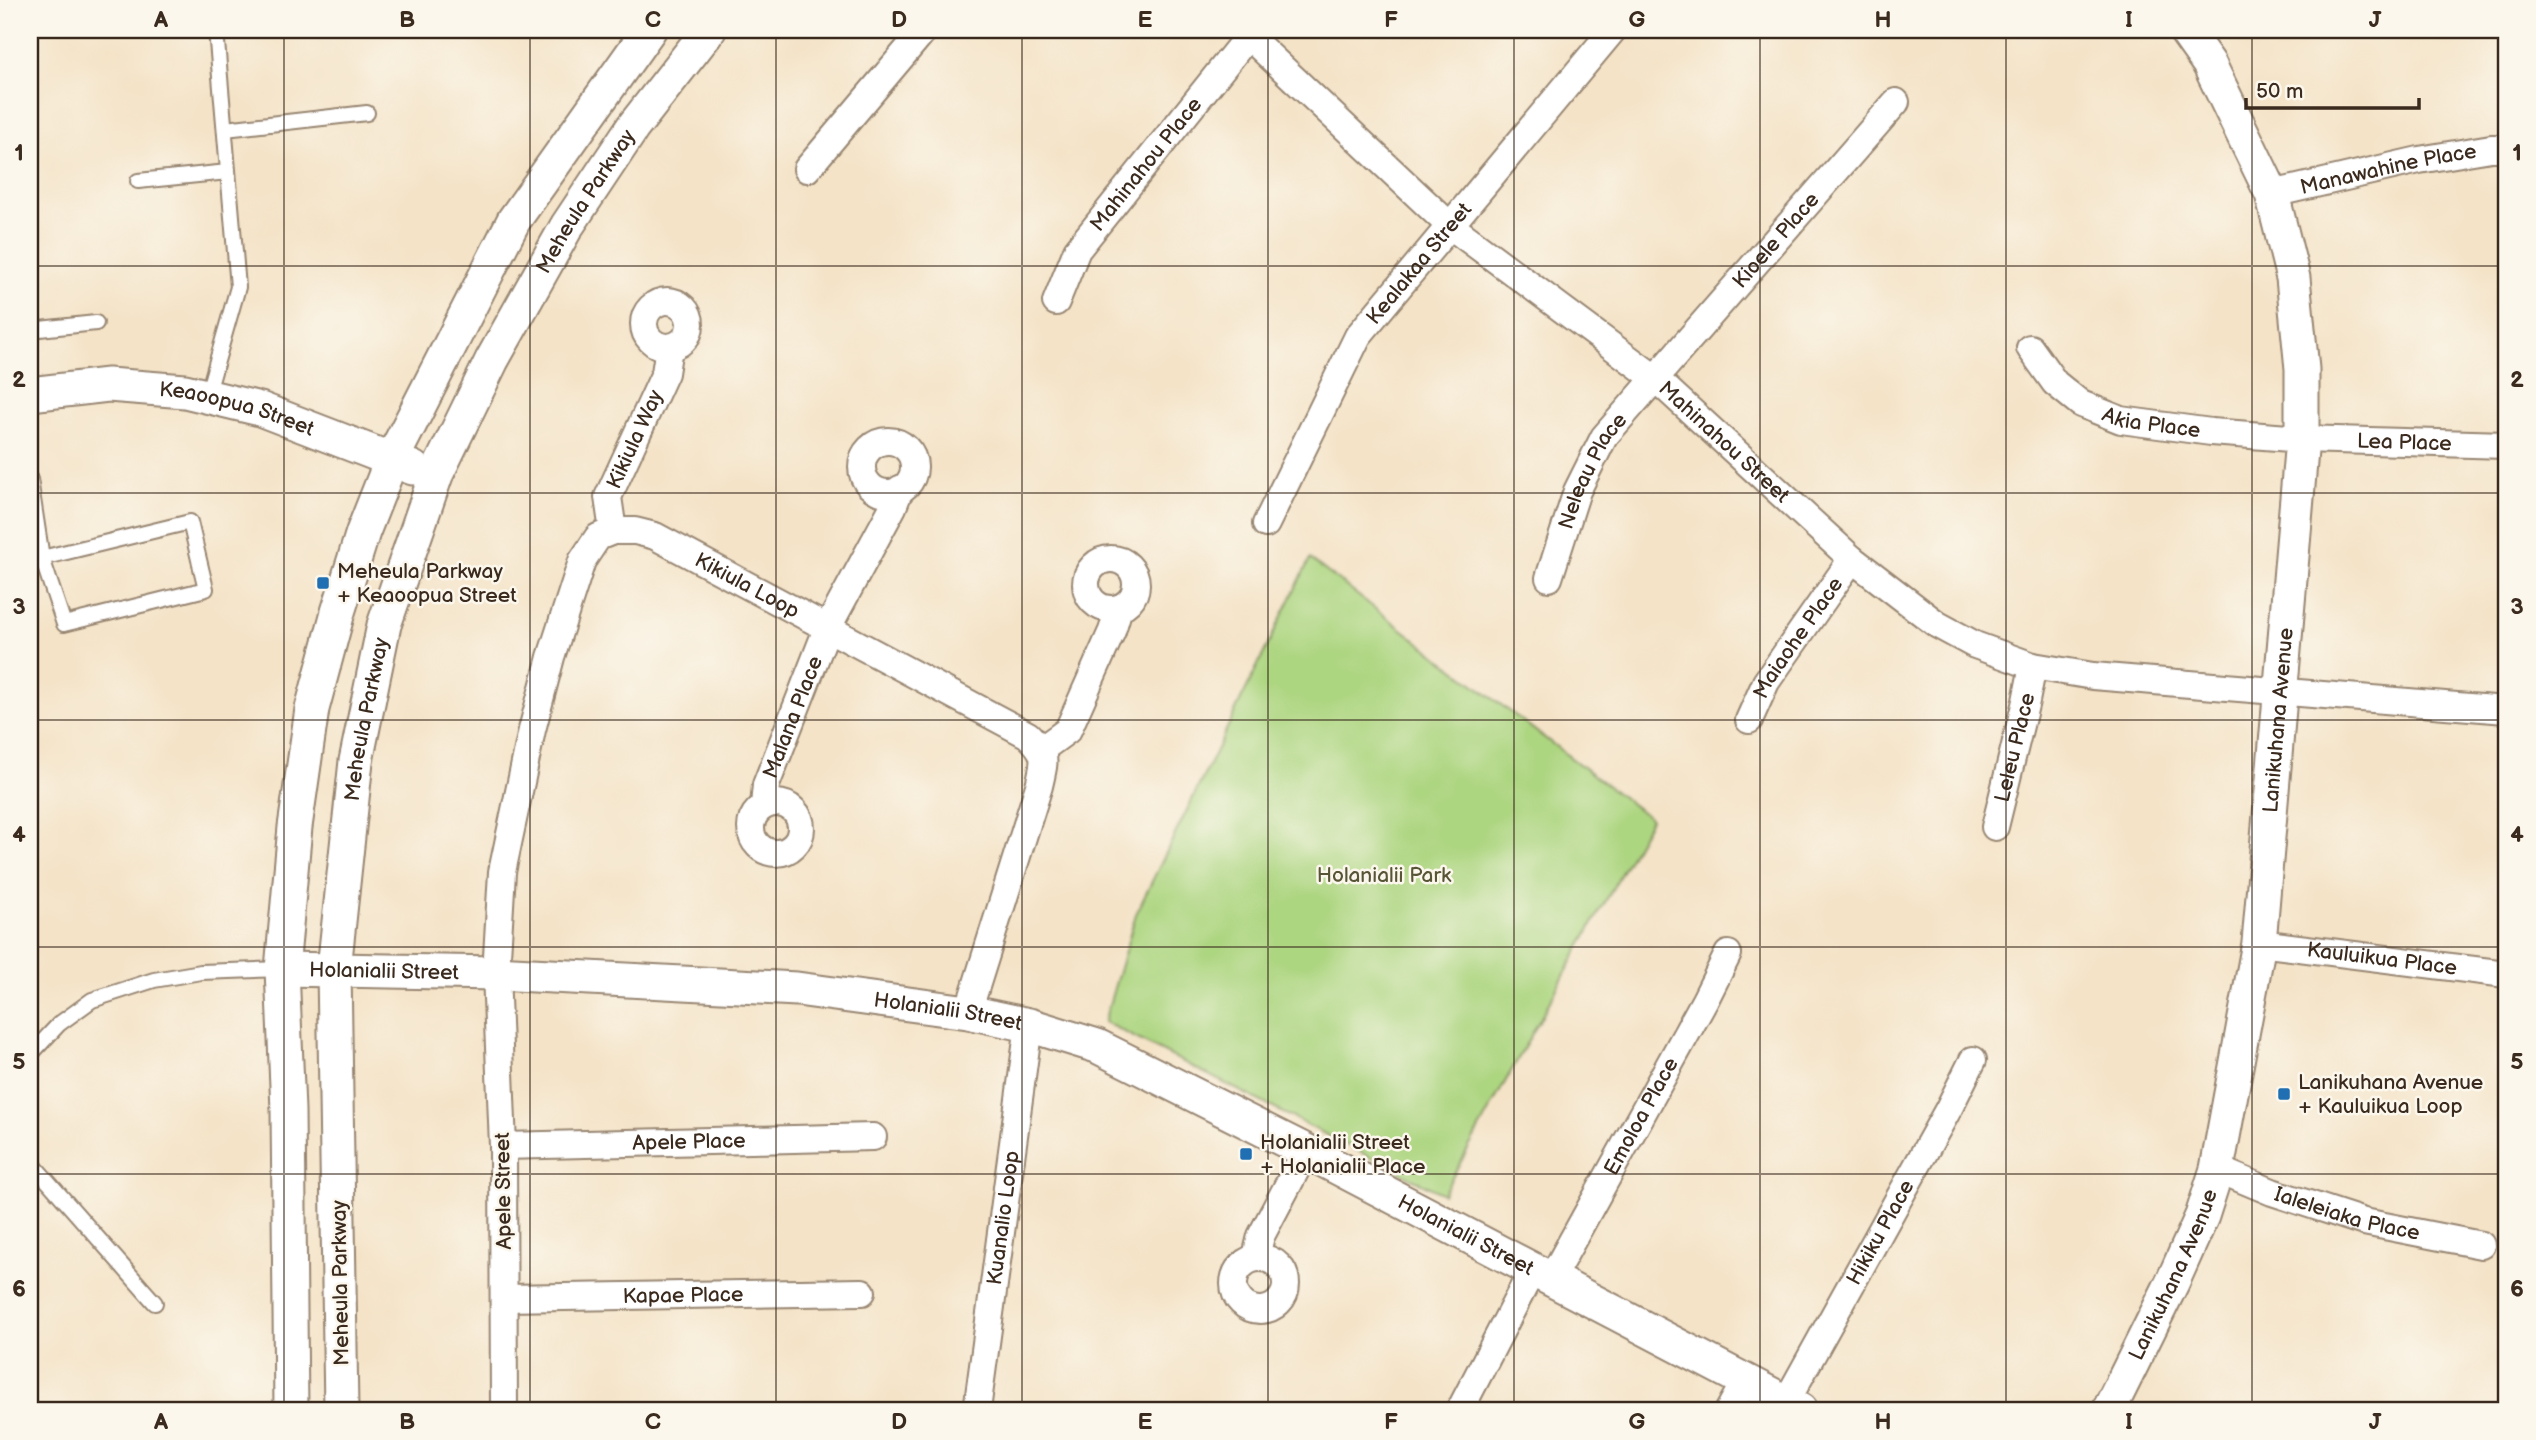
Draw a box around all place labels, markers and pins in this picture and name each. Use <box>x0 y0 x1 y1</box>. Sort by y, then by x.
place label: Meheula Parkway + Keaoopua Street <box>337 559 517 608</box>
marker: Meheula Parkway + Keaoopua Street <box>315 575 331 591</box>
place label: Lanikuhana Avenue + Kauluikua Loop <box>2298 1070 2483 1119</box>
marker: Lanikuhana Avenue + Kauluikua Loop <box>2276 1086 2292 1102</box>
place label: Holanialii Street + Holanialii Place <box>1260 1130 1425 1179</box>
marker: Holanialii Street + Holanialii Place <box>1238 1146 1254 1162</box>

